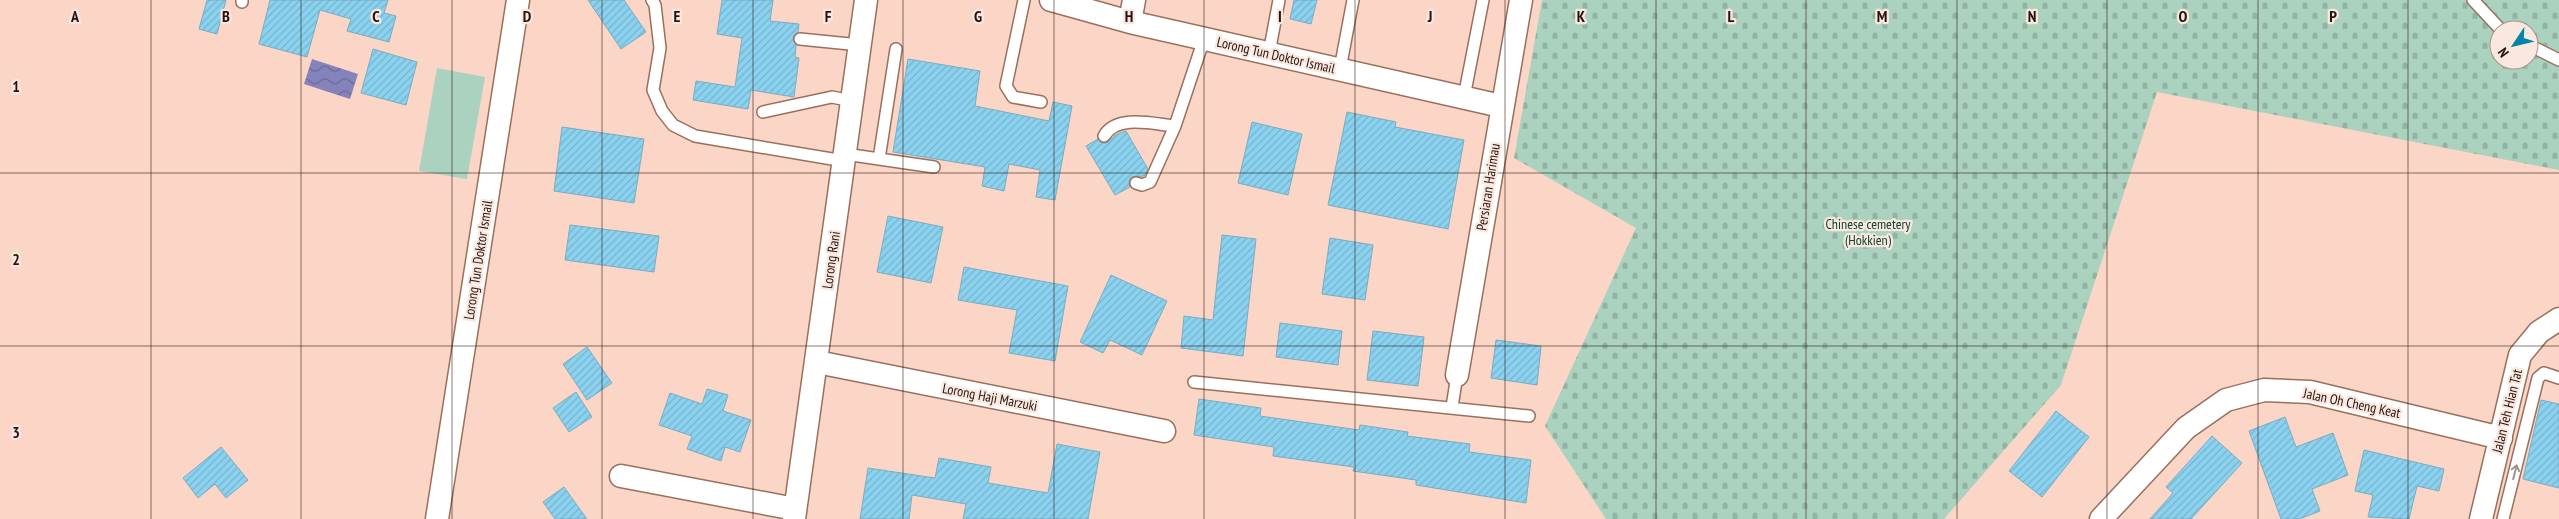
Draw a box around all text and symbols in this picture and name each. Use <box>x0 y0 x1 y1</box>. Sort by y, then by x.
text: A <box>70 6 80 26</box>
text: B <box>222 6 230 26</box>
text: C <box>372 6 380 26</box>
text: D <box>523 6 532 26</box>
text: E <box>674 6 681 26</box>
text: F <box>825 6 832 26</box>
text: G <box>974 6 982 26</box>
text: H <box>1125 6 1133 26</box>
text: I <box>1278 6 1282 26</box>
text: J <box>1427 6 1432 26</box>
text: K <box>1577 6 1586 26</box>
text: L <box>1728 6 1735 26</box>
text: M <box>1877 6 1887 26</box>
text: N <box>2028 6 2036 26</box>
text: O <box>2179 6 2188 26</box>
text: P <box>2329 6 2337 26</box>
north arrow <box>2489 20 2539 70</box>
street label: Lorong Tun Doktor Ismail <box>1215 33 1337 77</box>
text: N <box>2494 44 2513 61</box>
text: 1 <box>12 76 20 96</box>
street label: Persiaran Harimau <box>1472 142 1504 232</box>
street label: Lorong Tun Doktor Ismail <box>460 198 496 321</box>
park label: Chinese cemetery (Hokkien) <box>1825 215 1911 249</box>
street label: Lorong Rani <box>818 230 844 290</box>
text: 2 <box>12 249 20 269</box>
street label: Jalan Teh Hian Tat <box>2488 367 2526 456</box>
street label: Lorong Haji Marzuki <box>941 379 1039 415</box>
street label: Jalan Oh Cheng Keat <box>2301 384 2402 422</box>
text: 3 <box>12 422 20 442</box>
one-way arrow <box>2511 464 2520 480</box>

